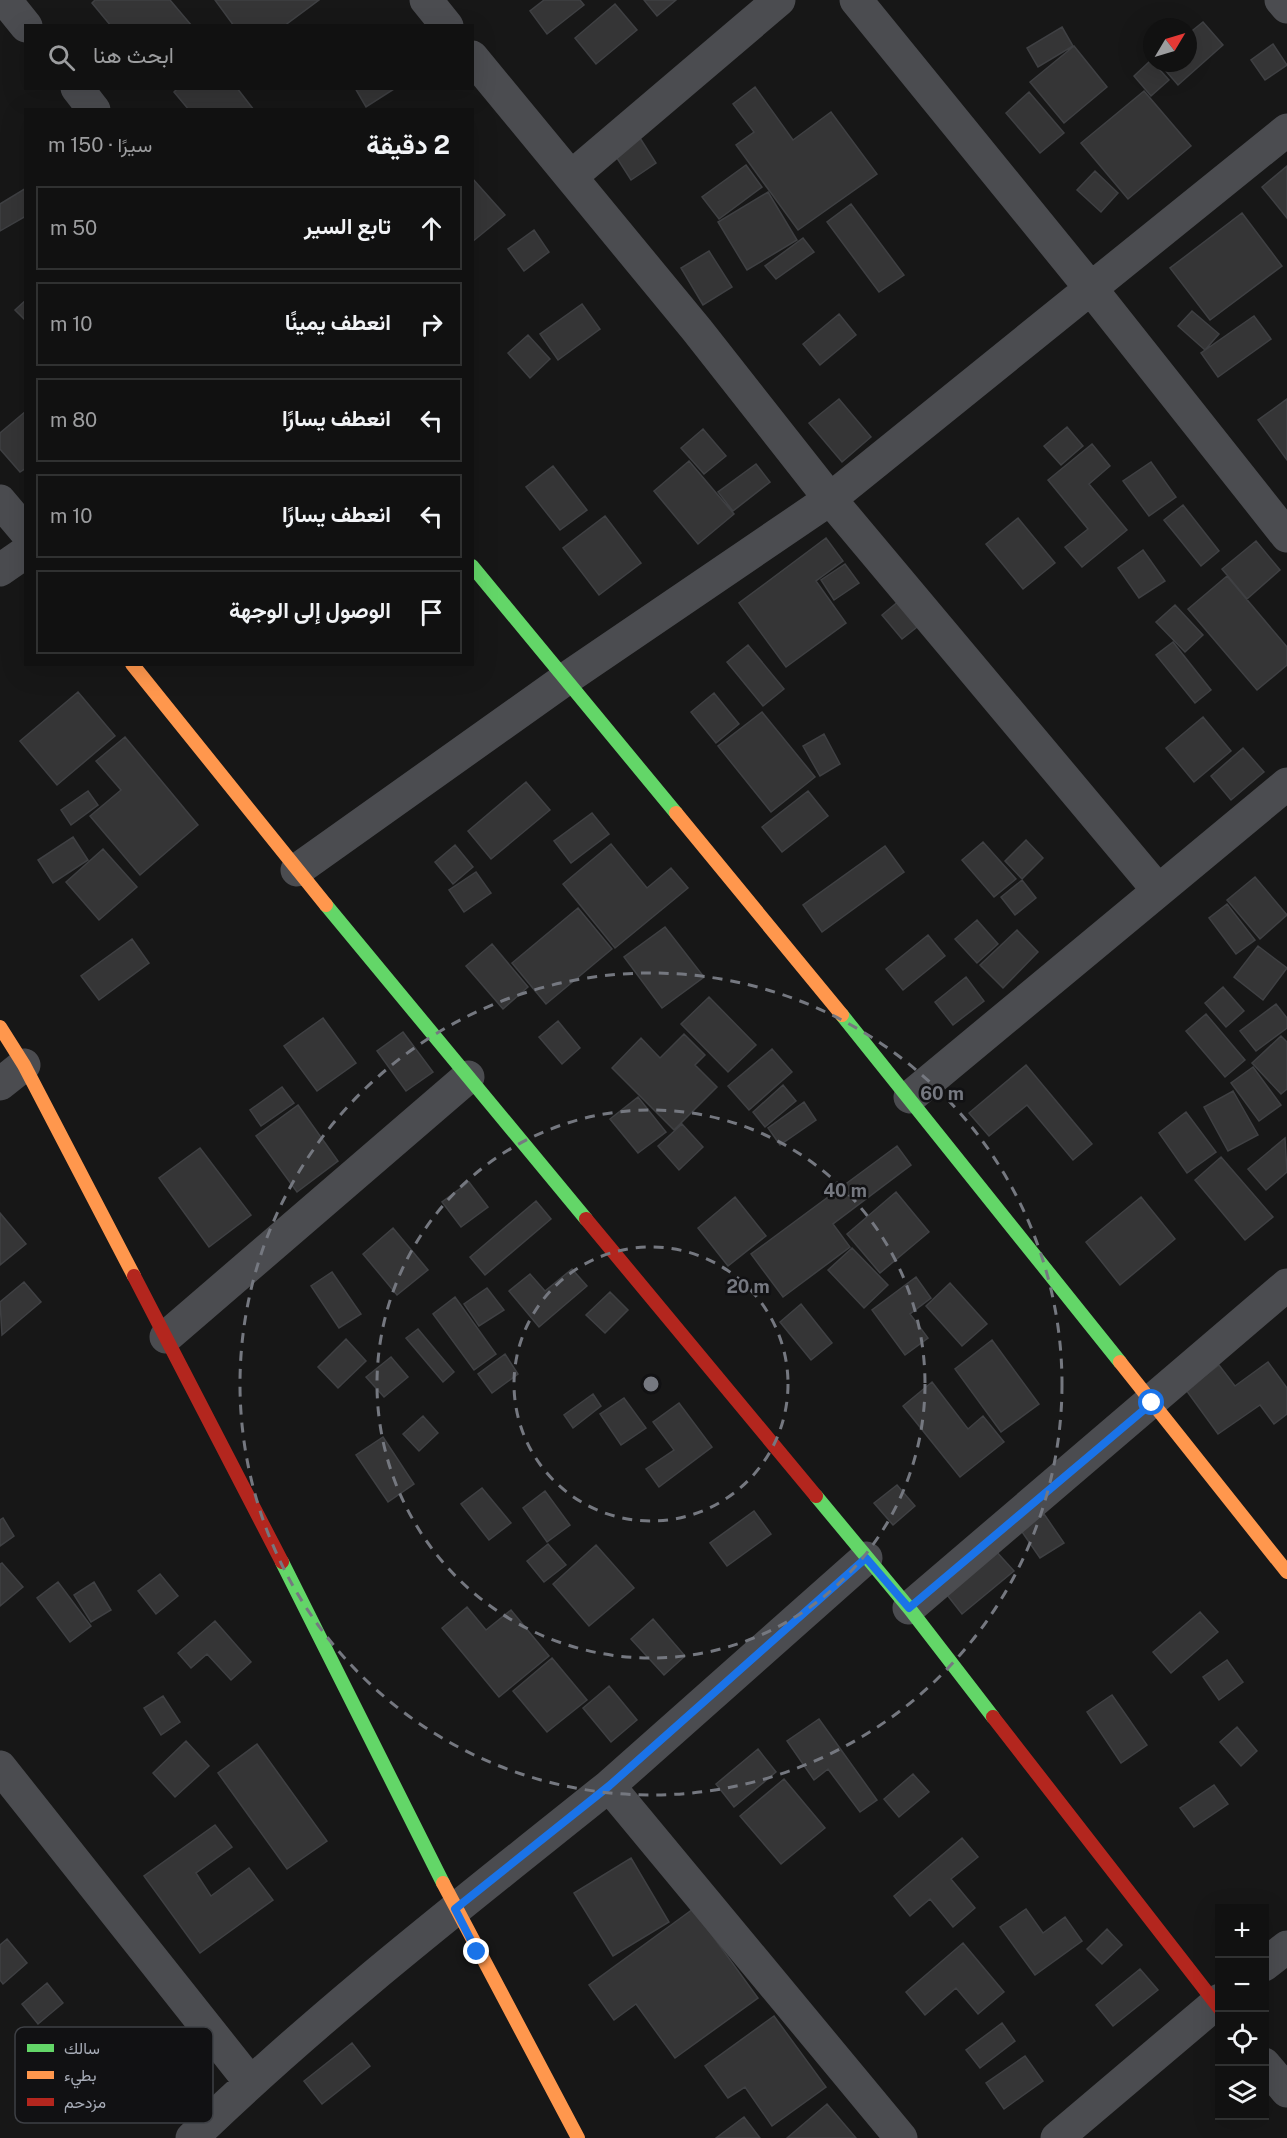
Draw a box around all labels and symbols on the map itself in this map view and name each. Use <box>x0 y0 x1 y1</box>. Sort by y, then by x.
north arrow <box>1143 18 1197 72</box>
text: 60 m <box>920 1083 964 1104</box>
text: 40 m <box>823 1180 867 1201</box>
text: 20 m <box>726 1276 770 1297</box>
centre of rings <box>641 1374 661 1394</box>
route start <box>1138 1389 1164 1415</box>
route end <box>463 1938 489 1964</box>
legend <box>15 2027 213 2123</box>
text: سالك <box>64 2039 100 2058</box>
text: بطيء <box>64 2066 96 2089</box>
text: مزدحم <box>64 2093 106 2113</box>

